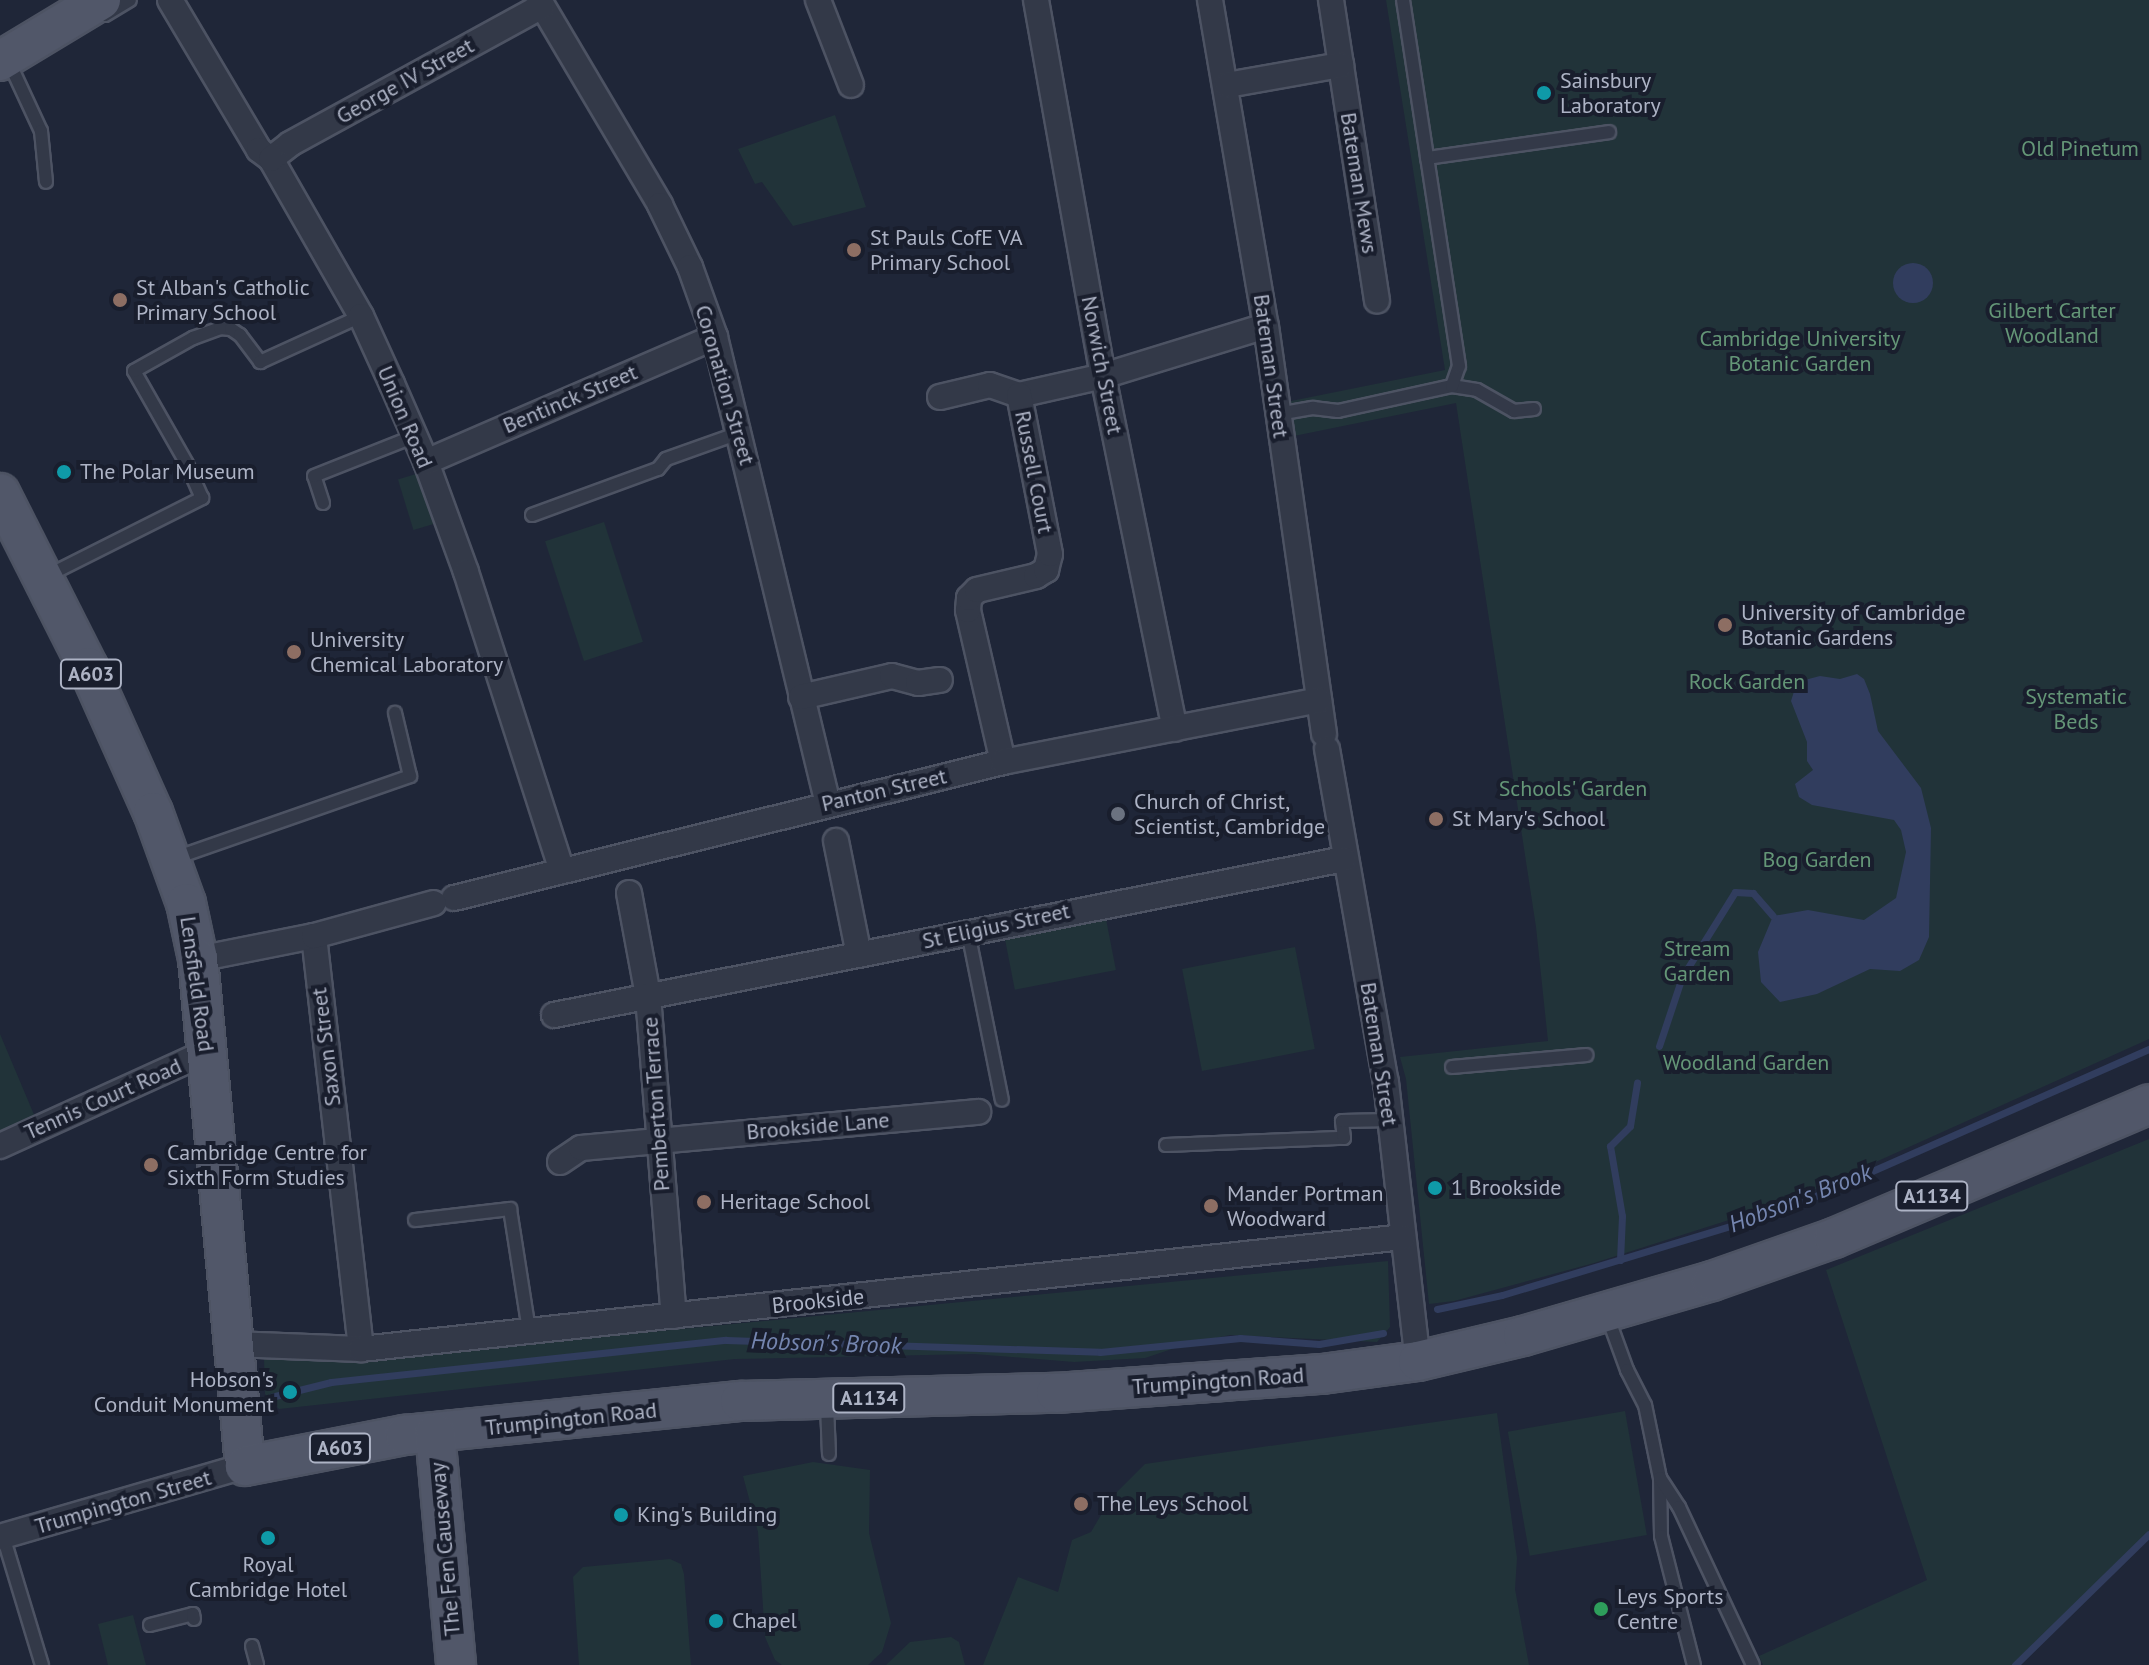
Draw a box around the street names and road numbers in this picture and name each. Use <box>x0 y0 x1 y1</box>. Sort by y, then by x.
street label: George IV Street <box>331 32 479 130</box>
street label: Bateman Mews <box>1335 111 1383 255</box>
street label: Bateman Street <box>1248 292 1294 440</box>
street label: Norwich Street <box>1076 294 1128 436</box>
street label: Coronation Street <box>690 302 760 468</box>
street label: Bentinck Street <box>499 359 641 439</box>
street label: Union Road <box>372 362 438 472</box>
street label: Russell Court <box>1009 409 1059 535</box>
road number: A603 <box>59 658 123 690</box>
street label: Panton Street <box>819 763 949 817</box>
street label: St Eligius Street <box>920 897 1072 955</box>
street label: Lensfield Road <box>174 915 220 1053</box>
street label: Bateman Street <box>1355 980 1403 1128</box>
street label: Saxon Street <box>306 986 346 1108</box>
street label: Pemberton Terrace <box>637 1015 675 1193</box>
street label: Tennis Court Road <box>20 1053 186 1145</box>
street label: Brookside Lane <box>745 1107 891 1145</box>
road number: A1134 <box>1894 1180 1970 1212</box>
street label: Brookside <box>771 1283 865 1319</box>
street label: Trumpington Road <box>1131 1362 1305 1400</box>
road number: A1134 <box>831 1382 907 1414</box>
street label: Trumpington Road <box>484 1397 658 1441</box>
road number: A603 <box>308 1432 372 1464</box>
street label: The Fen Causeway <box>424 1461 466 1637</box>
street label: Trumpington Street <box>32 1464 214 1540</box>

